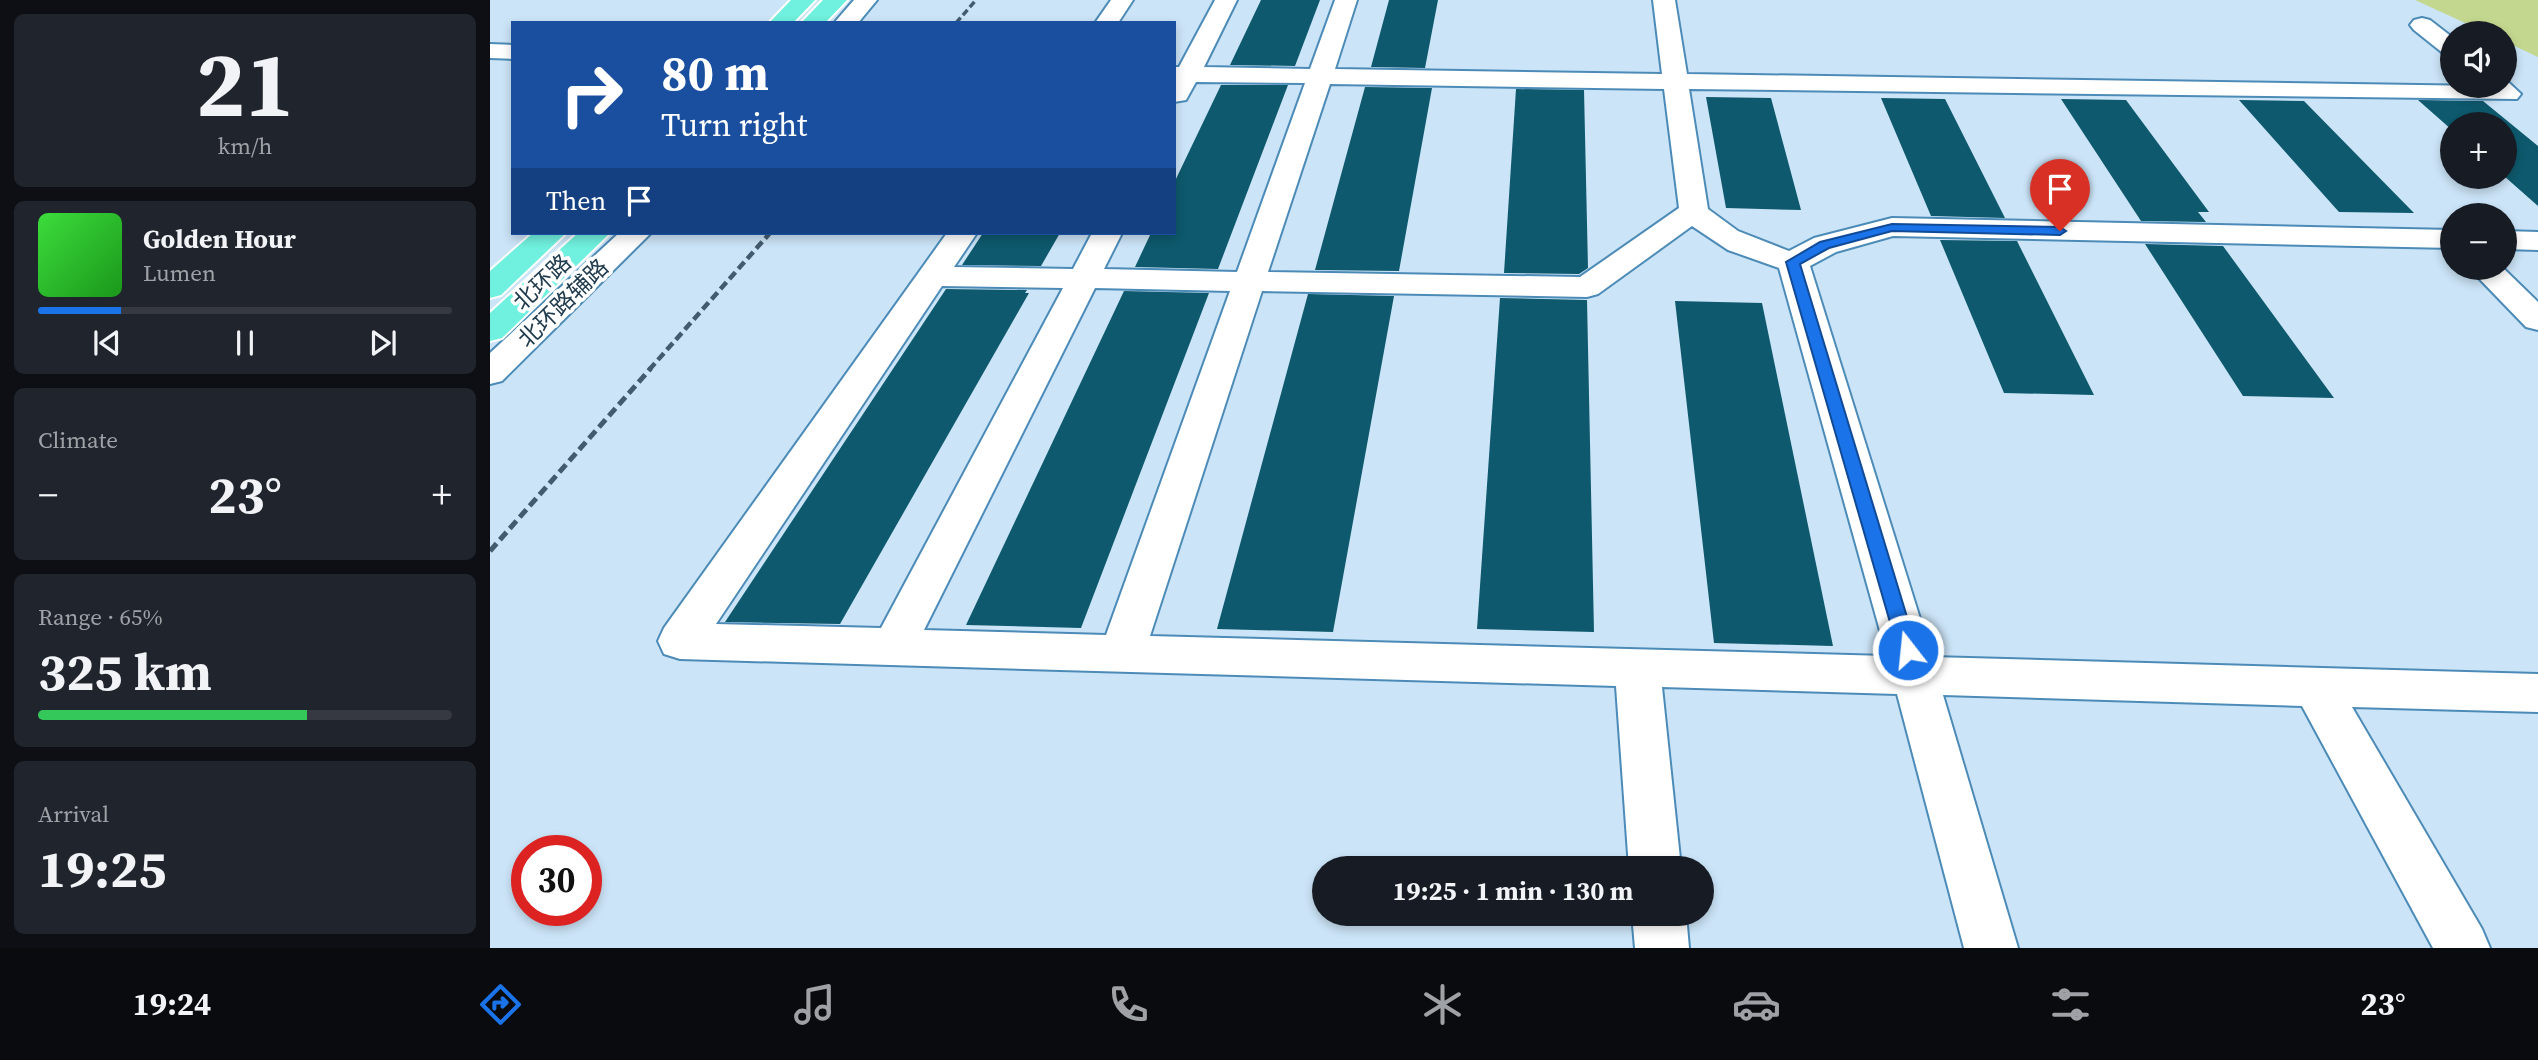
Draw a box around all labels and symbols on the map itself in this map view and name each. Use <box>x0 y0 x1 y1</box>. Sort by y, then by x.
pin <box>2030 159 2090 231</box>
street label: 北环路 <box>506 247 578 317</box>
street label: 北环路辅路 <box>511 252 615 354</box>
position arrow <box>1871 613 1945 687</box>
speed limit sign: 30 <box>511 835 602 926</box>

